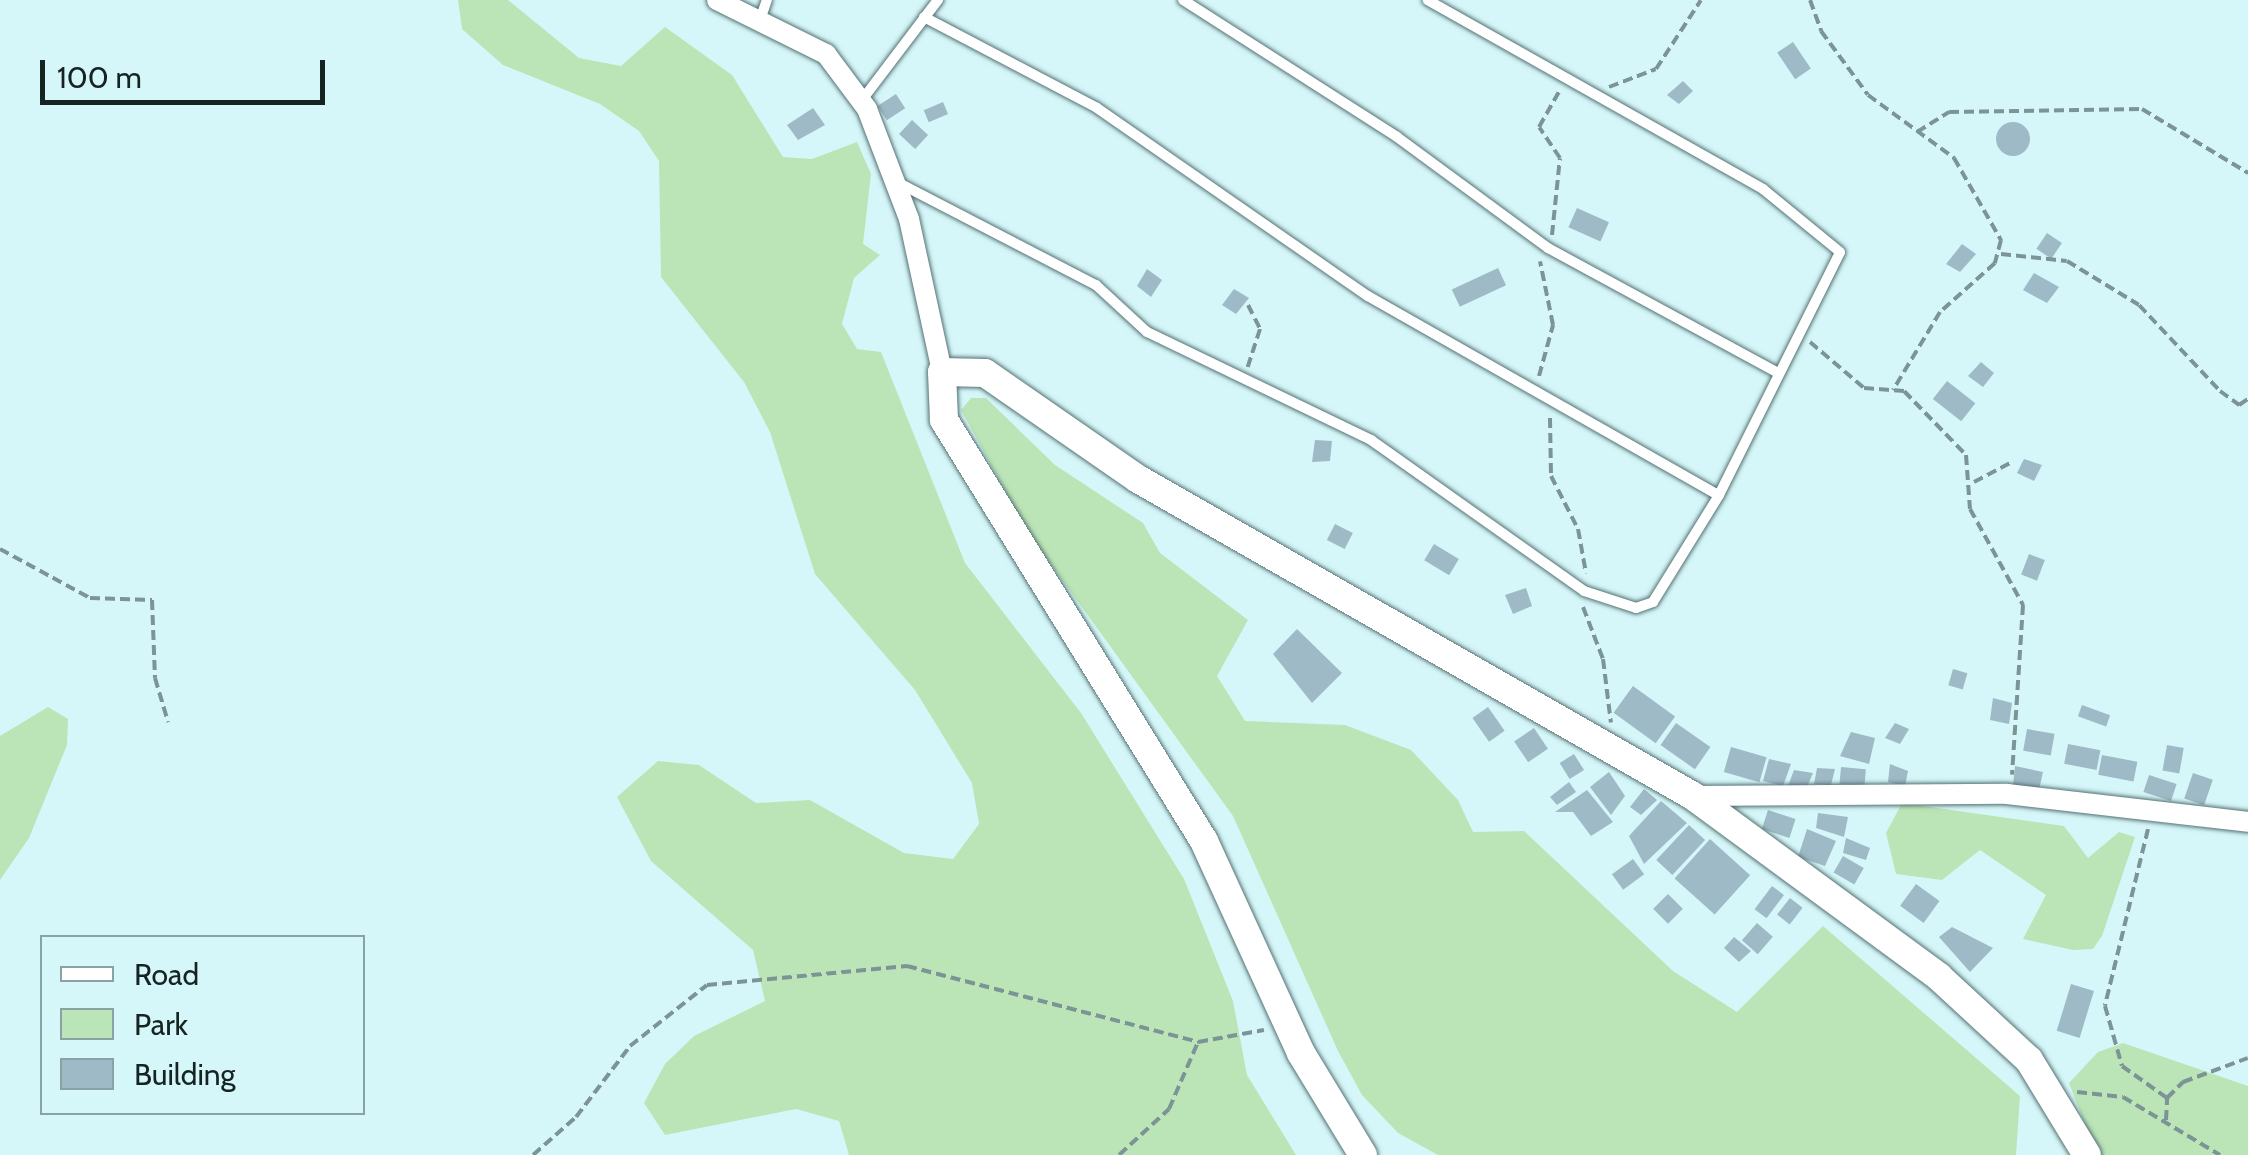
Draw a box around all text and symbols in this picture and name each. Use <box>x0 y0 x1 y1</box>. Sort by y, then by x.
scale bar <box>45 40 330 102</box>
text: 100 m <box>57 59 142 96</box>
legend <box>40 935 365 1115</box>
text: Road <box>134 956 199 993</box>
text: Park <box>134 1006 188 1043</box>
text: Building <box>134 1056 236 1093</box>

